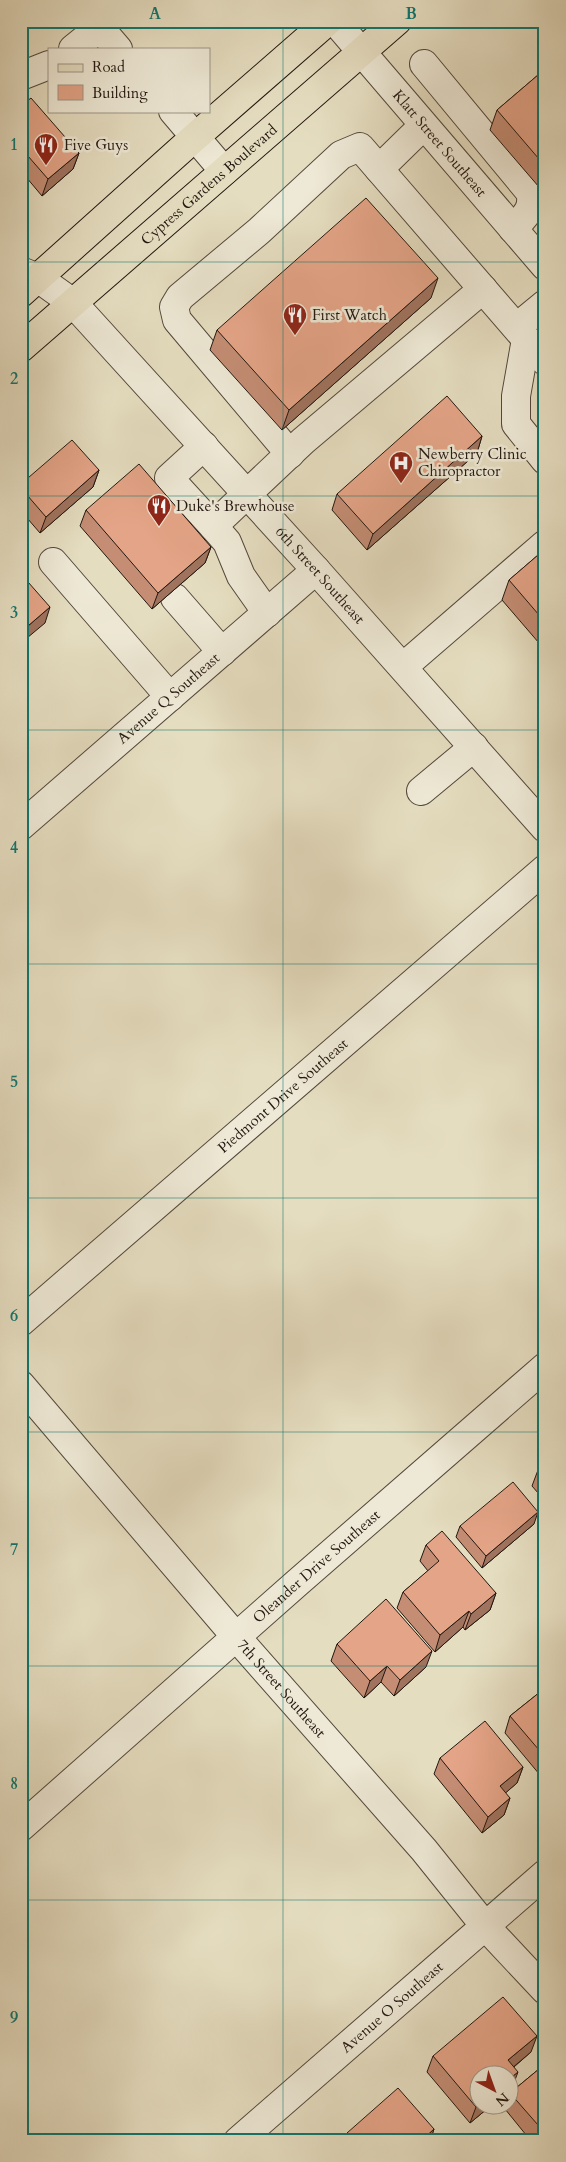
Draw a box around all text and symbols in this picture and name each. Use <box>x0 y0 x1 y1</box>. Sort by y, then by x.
text: A <box>149 3 161 25</box>
text: B <box>405 3 417 25</box>
legend <box>48 48 210 112</box>
text: Road <box>92 57 125 77</box>
text: Building <box>92 83 148 103</box>
street label: Klatt Street Southeast <box>388 85 491 201</box>
street label: Cypress Gardens Boulevard <box>136 120 281 249</box>
restaurant icon: Five Guys <box>33 132 59 166</box>
text: 1 <box>10 134 18 156</box>
place label: Five Guys <box>64 135 128 155</box>
restaurant icon: First Watch <box>282 302 308 336</box>
place label: First Watch <box>312 305 388 325</box>
text: 2 <box>10 368 18 390</box>
place label: Newberry Clinic Chiropractor <box>418 444 527 481</box>
hospital icon: Newberry Clinic Chiropractor <box>388 450 414 484</box>
restaurant icon: Duke's Brewhouse <box>146 493 172 527</box>
place label: Duke's Brewhouse <box>176 496 295 516</box>
street label: 6th Street Southeast <box>271 522 369 628</box>
text: 3 <box>10 602 18 624</box>
street label: Avenue Q Southeast <box>113 648 224 748</box>
text: 4 <box>10 837 18 859</box>
street label: Piedmont Drive Southeast <box>213 1034 352 1158</box>
text: 5 <box>10 1071 18 1093</box>
text: 6 <box>10 1305 18 1327</box>
street label: Oleander Drive Southeast <box>248 1505 385 1628</box>
text: 7 <box>10 1539 18 1561</box>
street label: 7th Street Southeast <box>233 1635 330 1742</box>
text: 8 <box>10 1773 18 1795</box>
street label: Avenue O Southeast <box>336 1957 448 2057</box>
text: 9 <box>10 2007 18 2029</box>
north arrow <box>468 2064 518 2114</box>
text: N <box>491 2088 513 2111</box>

